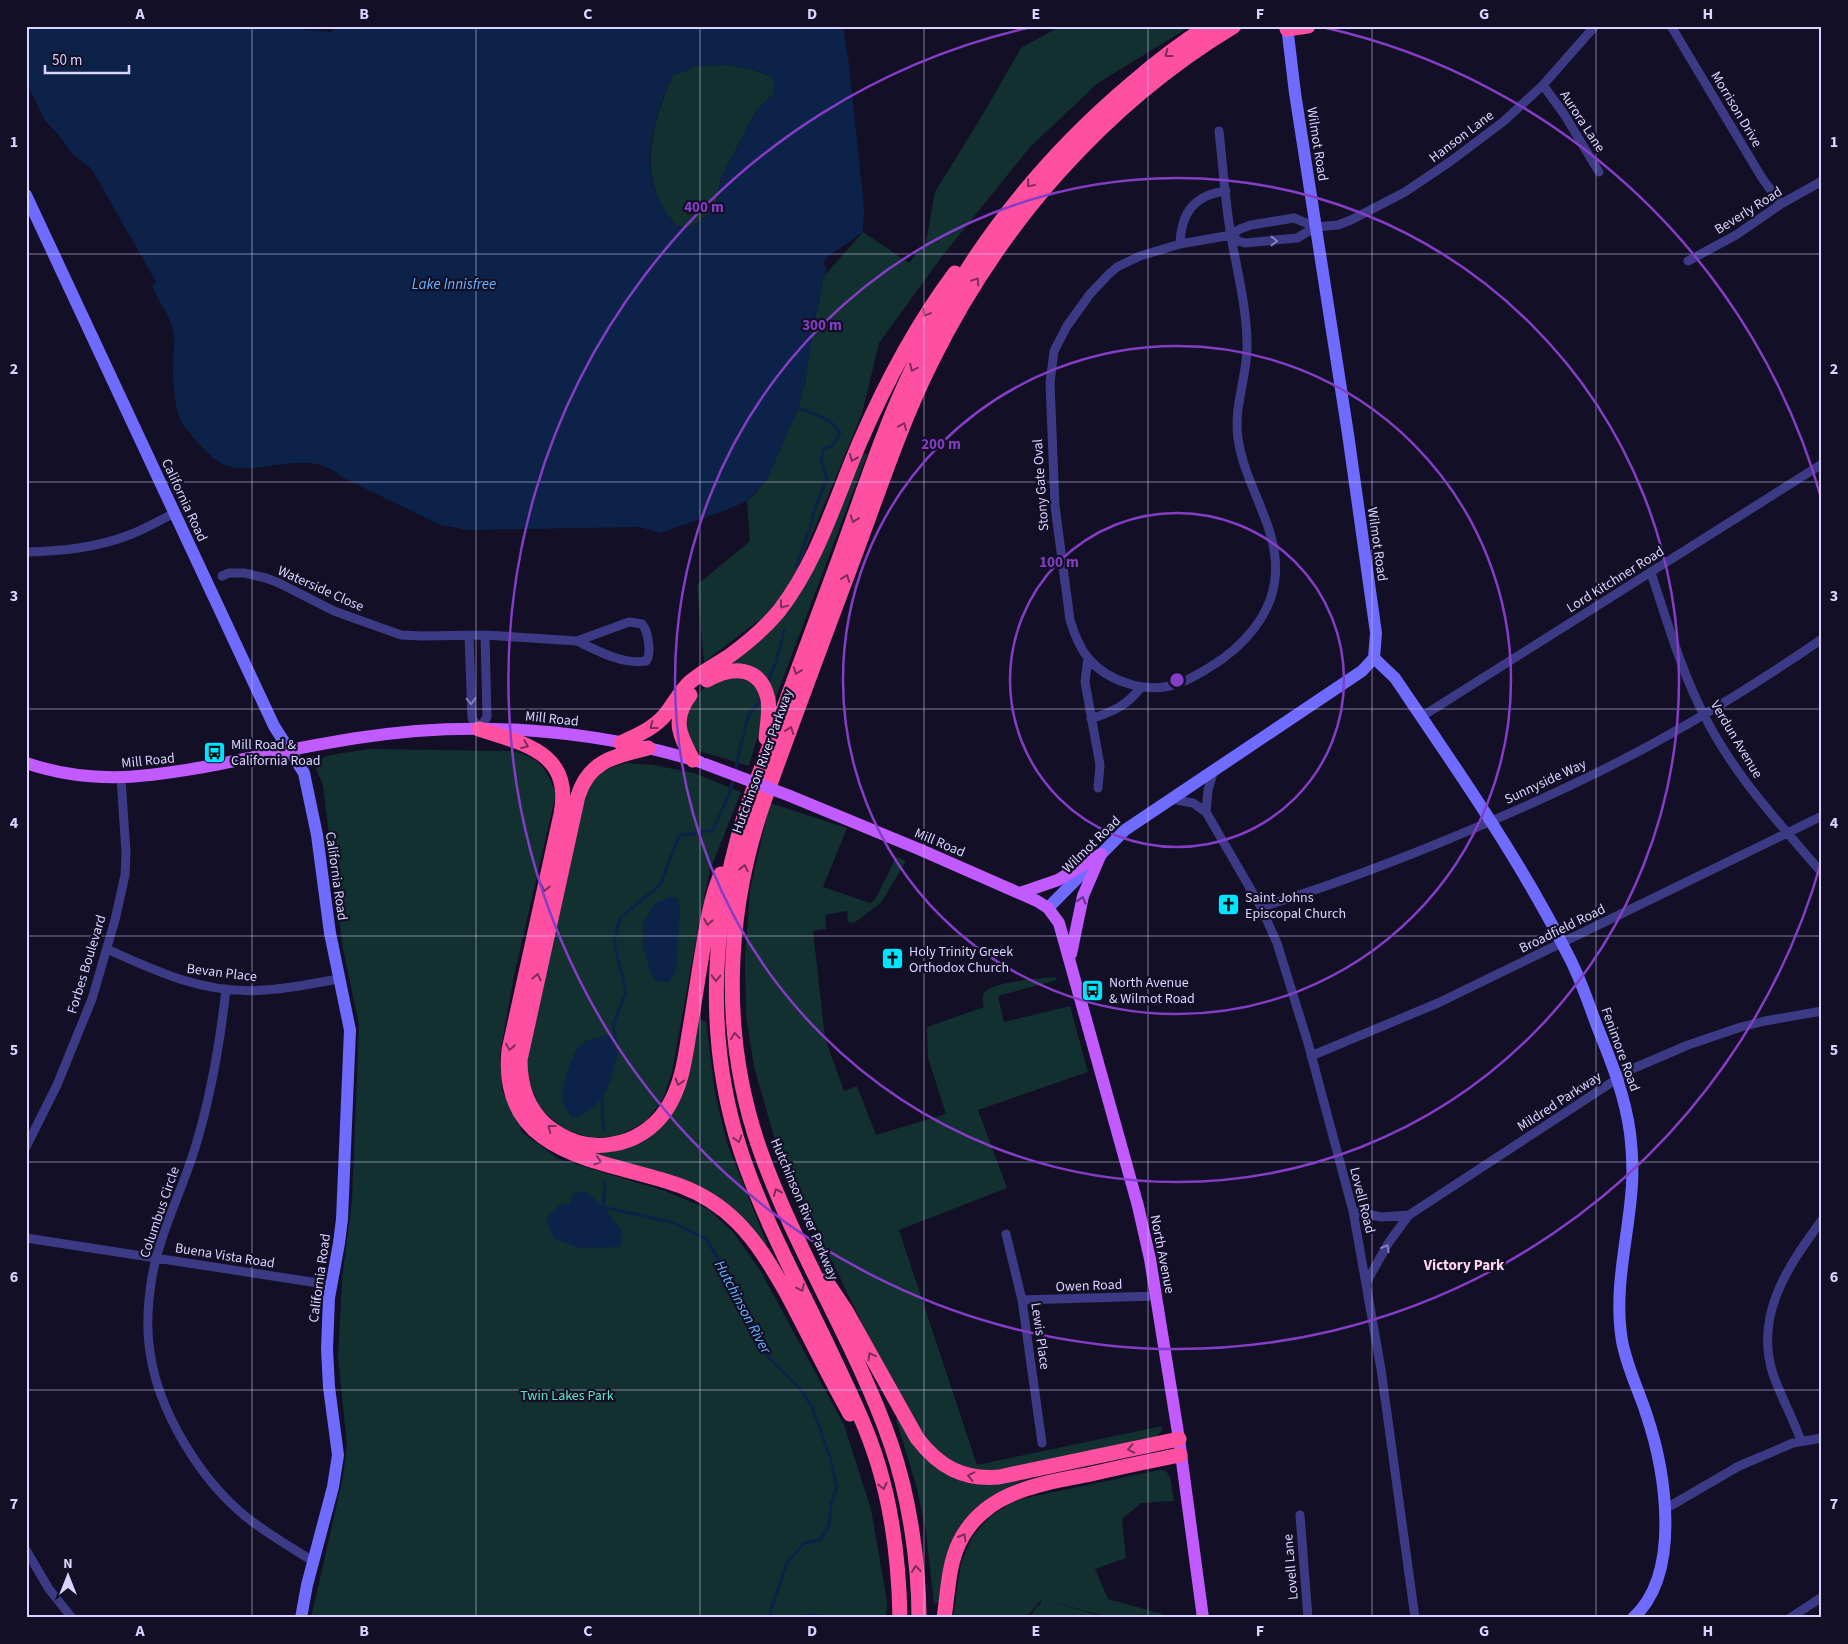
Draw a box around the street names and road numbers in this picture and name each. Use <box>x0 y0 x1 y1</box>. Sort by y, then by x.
street label: Morrison Drive <box>1706 68 1767 151</box>
street label: Aurora Lane <box>1555 87 1610 157</box>
street label: Wilmot Road <box>1301 106 1333 183</box>
street label: Hanson Lane <box>1425 106 1498 168</box>
street label: Beverly Road <box>1711 182 1786 240</box>
street label: Stony Gate Oval <box>1028 438 1054 532</box>
street label: California Road <box>156 456 212 545</box>
street label: Wilmot Road <box>1362 506 1392 582</box>
street label: Lord Kitchner Road <box>1563 542 1668 618</box>
street label: Waterside Close <box>274 561 367 617</box>
street label: Hutchinson River Parkway <box>727 686 799 836</box>
street label: Verdun Avenue <box>1705 697 1767 782</box>
street label: Mill Road <box>524 706 580 732</box>
street label: Mill Road <box>120 748 176 774</box>
street label: Sunnyside Way <box>1501 754 1590 810</box>
street label: Wilmot Road <box>1058 812 1125 878</box>
street label: Mill Road <box>911 823 968 863</box>
street label: California Road <box>320 830 352 922</box>
street label: Broadfield Road <box>1516 899 1609 958</box>
street label: Forbes Boulevard <box>62 912 111 1016</box>
street label: Bevan Place <box>186 959 258 987</box>
street label: Fenimore Road <box>1596 1004 1645 1094</box>
street label: Mildred Parkway <box>1513 1067 1606 1137</box>
street label: Hutchinson River Parkway <box>765 1135 843 1284</box>
street label: Columbus Circle <box>135 1164 185 1261</box>
street label: Lovell Road <box>1344 1165 1380 1235</box>
street label: North Avenue <box>1145 1213 1179 1295</box>
street label: California Road <box>304 1232 336 1324</box>
street label: Buena Vista Road <box>173 1238 276 1274</box>
street label: Owen Road <box>1055 1275 1123 1297</box>
street label: Lewis Place <box>1025 1301 1055 1371</box>
street label: Lovell Lane <box>1278 1533 1304 1601</box>

